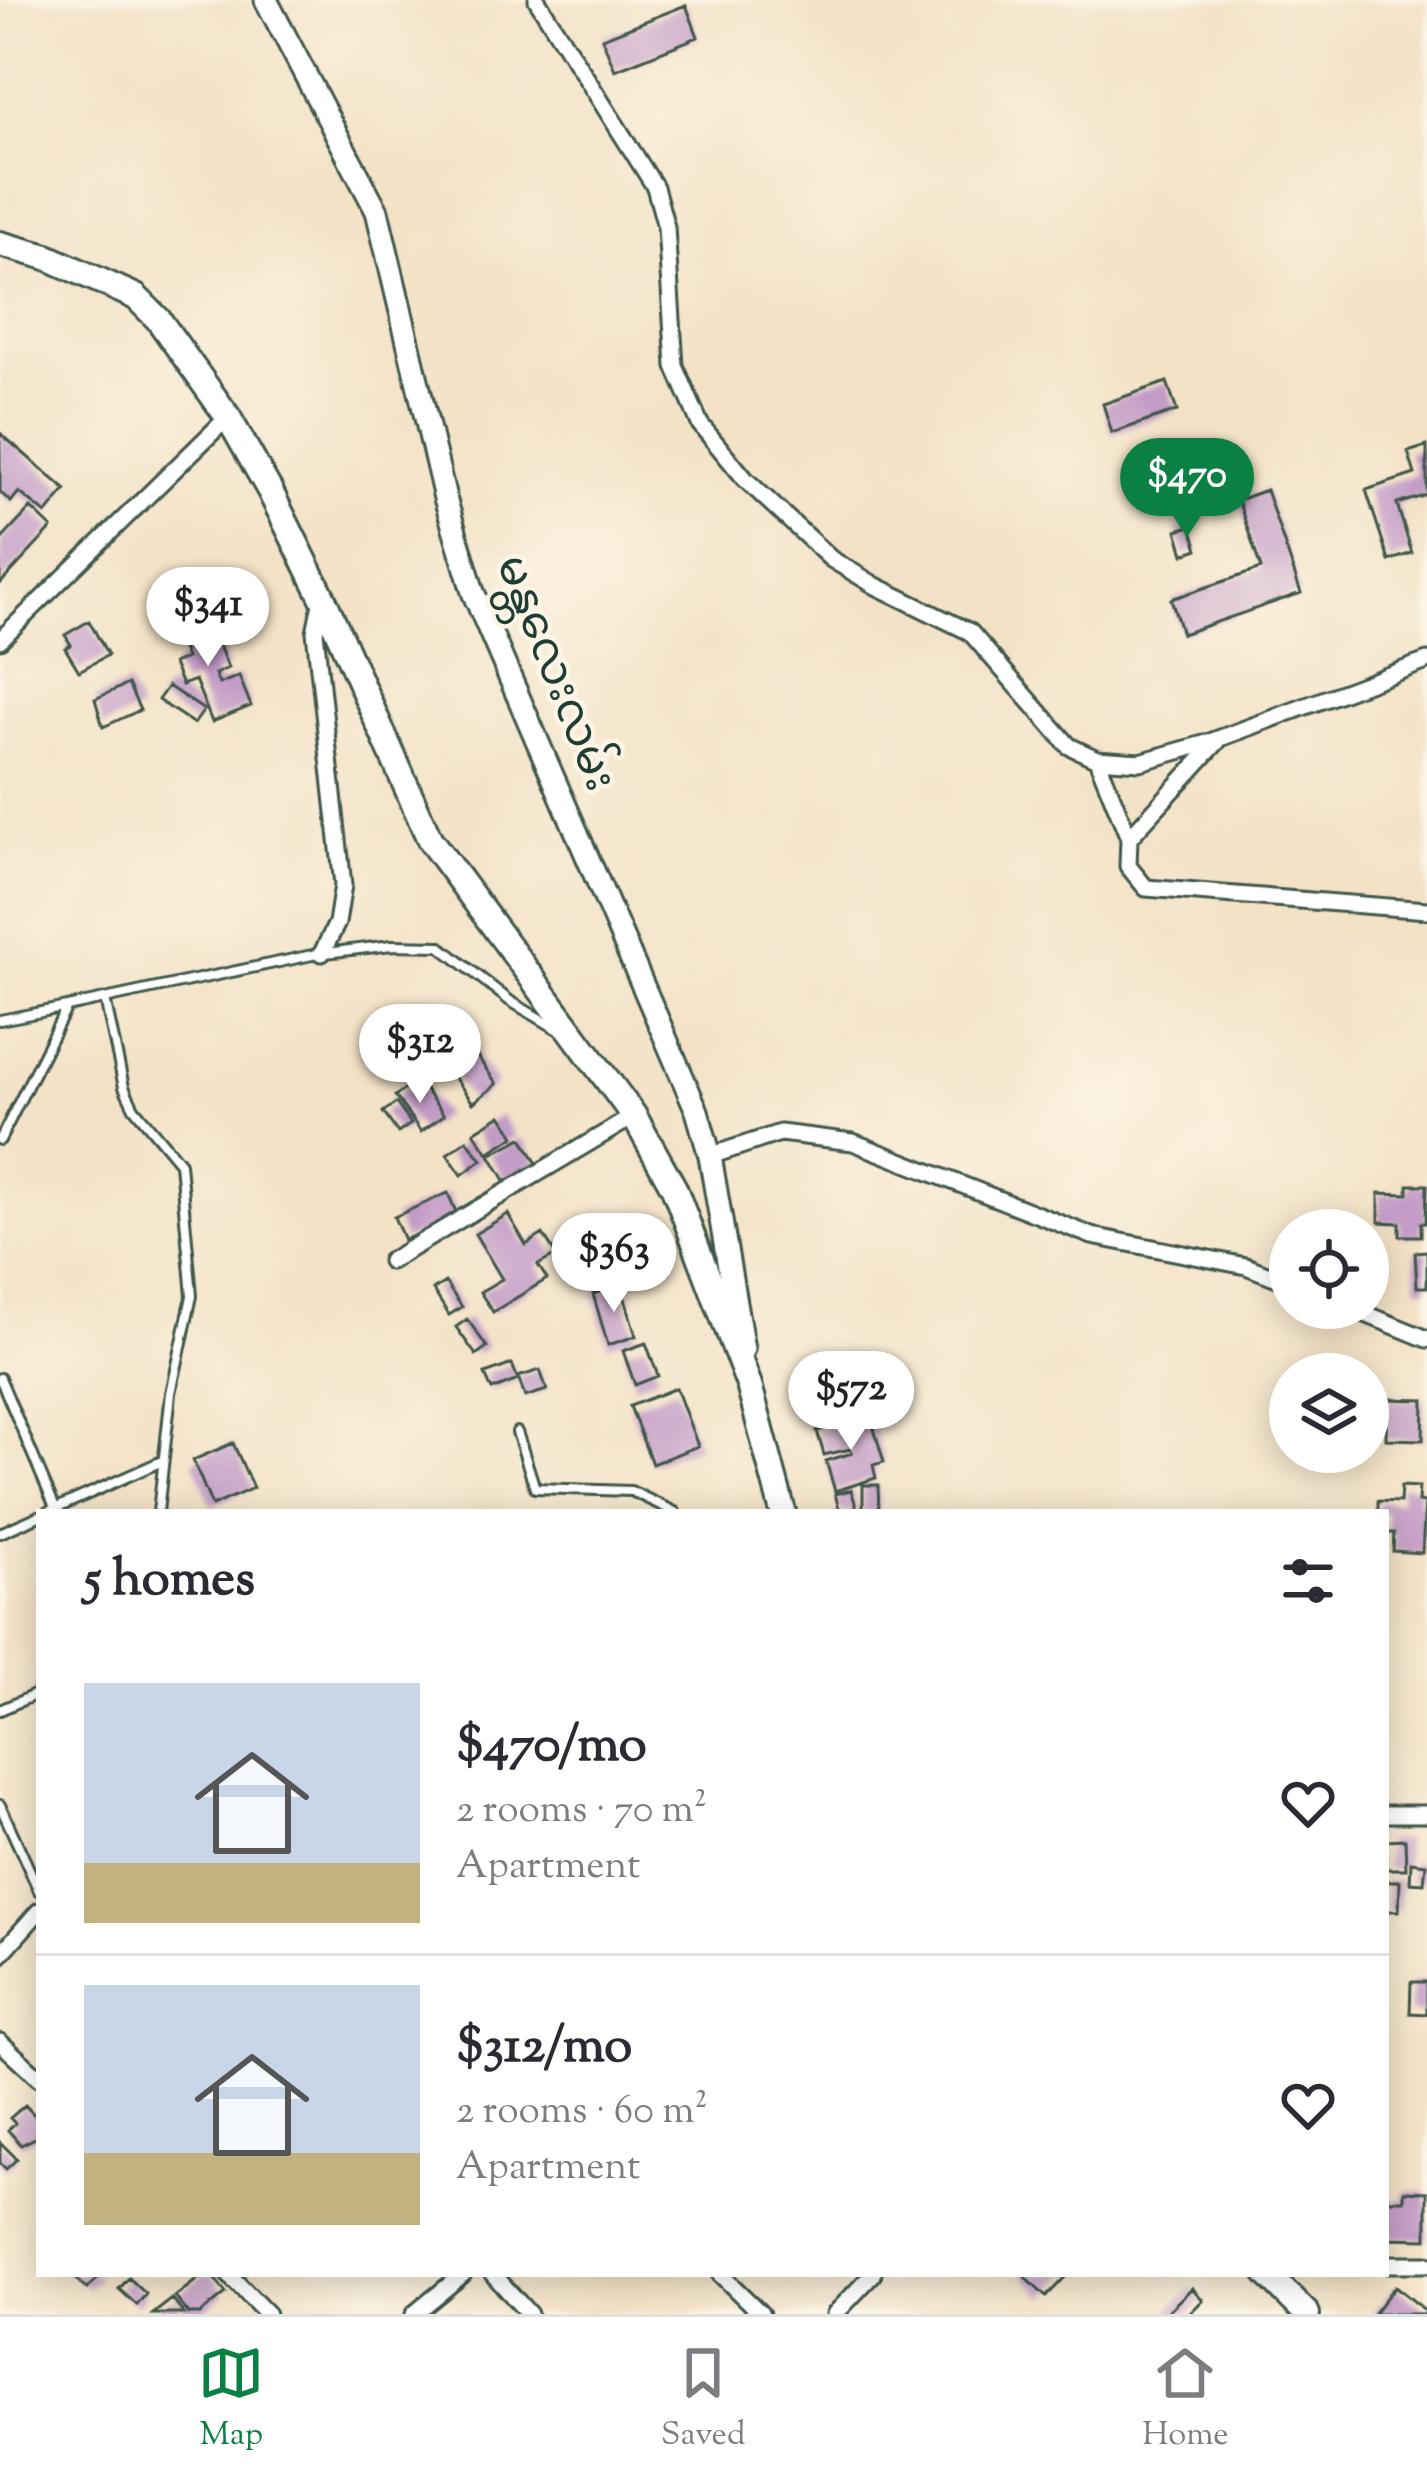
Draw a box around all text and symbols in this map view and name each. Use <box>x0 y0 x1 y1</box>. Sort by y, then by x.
pin: $470 <box>1116 438 1258 540</box>
text: $470 <box>1147 449 1227 505</box>
street label: မန္တလေးလမ်း <box>476 545 634 802</box>
pin: $341 <box>137 567 279 669</box>
text: $341 <box>173 578 243 634</box>
pin: $312 <box>349 1004 491 1106</box>
text: $312 <box>386 1015 454 1071</box>
map controls <box>1269 1209 1389 1473</box>
button: locate <box>1269 1209 1389 1329</box>
pin: $363 <box>543 1213 685 1315</box>
text: $363 <box>578 1224 650 1280</box>
pin: $572 <box>780 1351 922 1453</box>
button: layers <box>1269 1353 1389 1473</box>
text: $572 <box>815 1362 887 1418</box>
text: 5 homes <box>84 1545 255 1618</box>
icon: filters <box>1275 1548 1341 1614</box>
text: $470/mo <box>456 1711 647 1784</box>
icon: home <box>180 1731 324 1875</box>
icon: heart <box>1275 1770 1341 1836</box>
text: 2 rooms · 70 m² <box>456 1784 707 1840</box>
text: Apartment <box>456 1840 640 1896</box>
text: $312/mo <box>456 2012 632 2085</box>
icon: home <box>180 2033 324 2177</box>
icon: heart <box>1275 2072 1341 2138</box>
text: 2 rooms · 60 m² <box>456 2085 708 2141</box>
text: Apartment <box>456 2141 640 2197</box>
tab: Map <box>198 2340 264 2460</box>
tab: Saved <box>661 2340 746 2460</box>
tab: Home <box>1142 2340 1229 2460</box>

